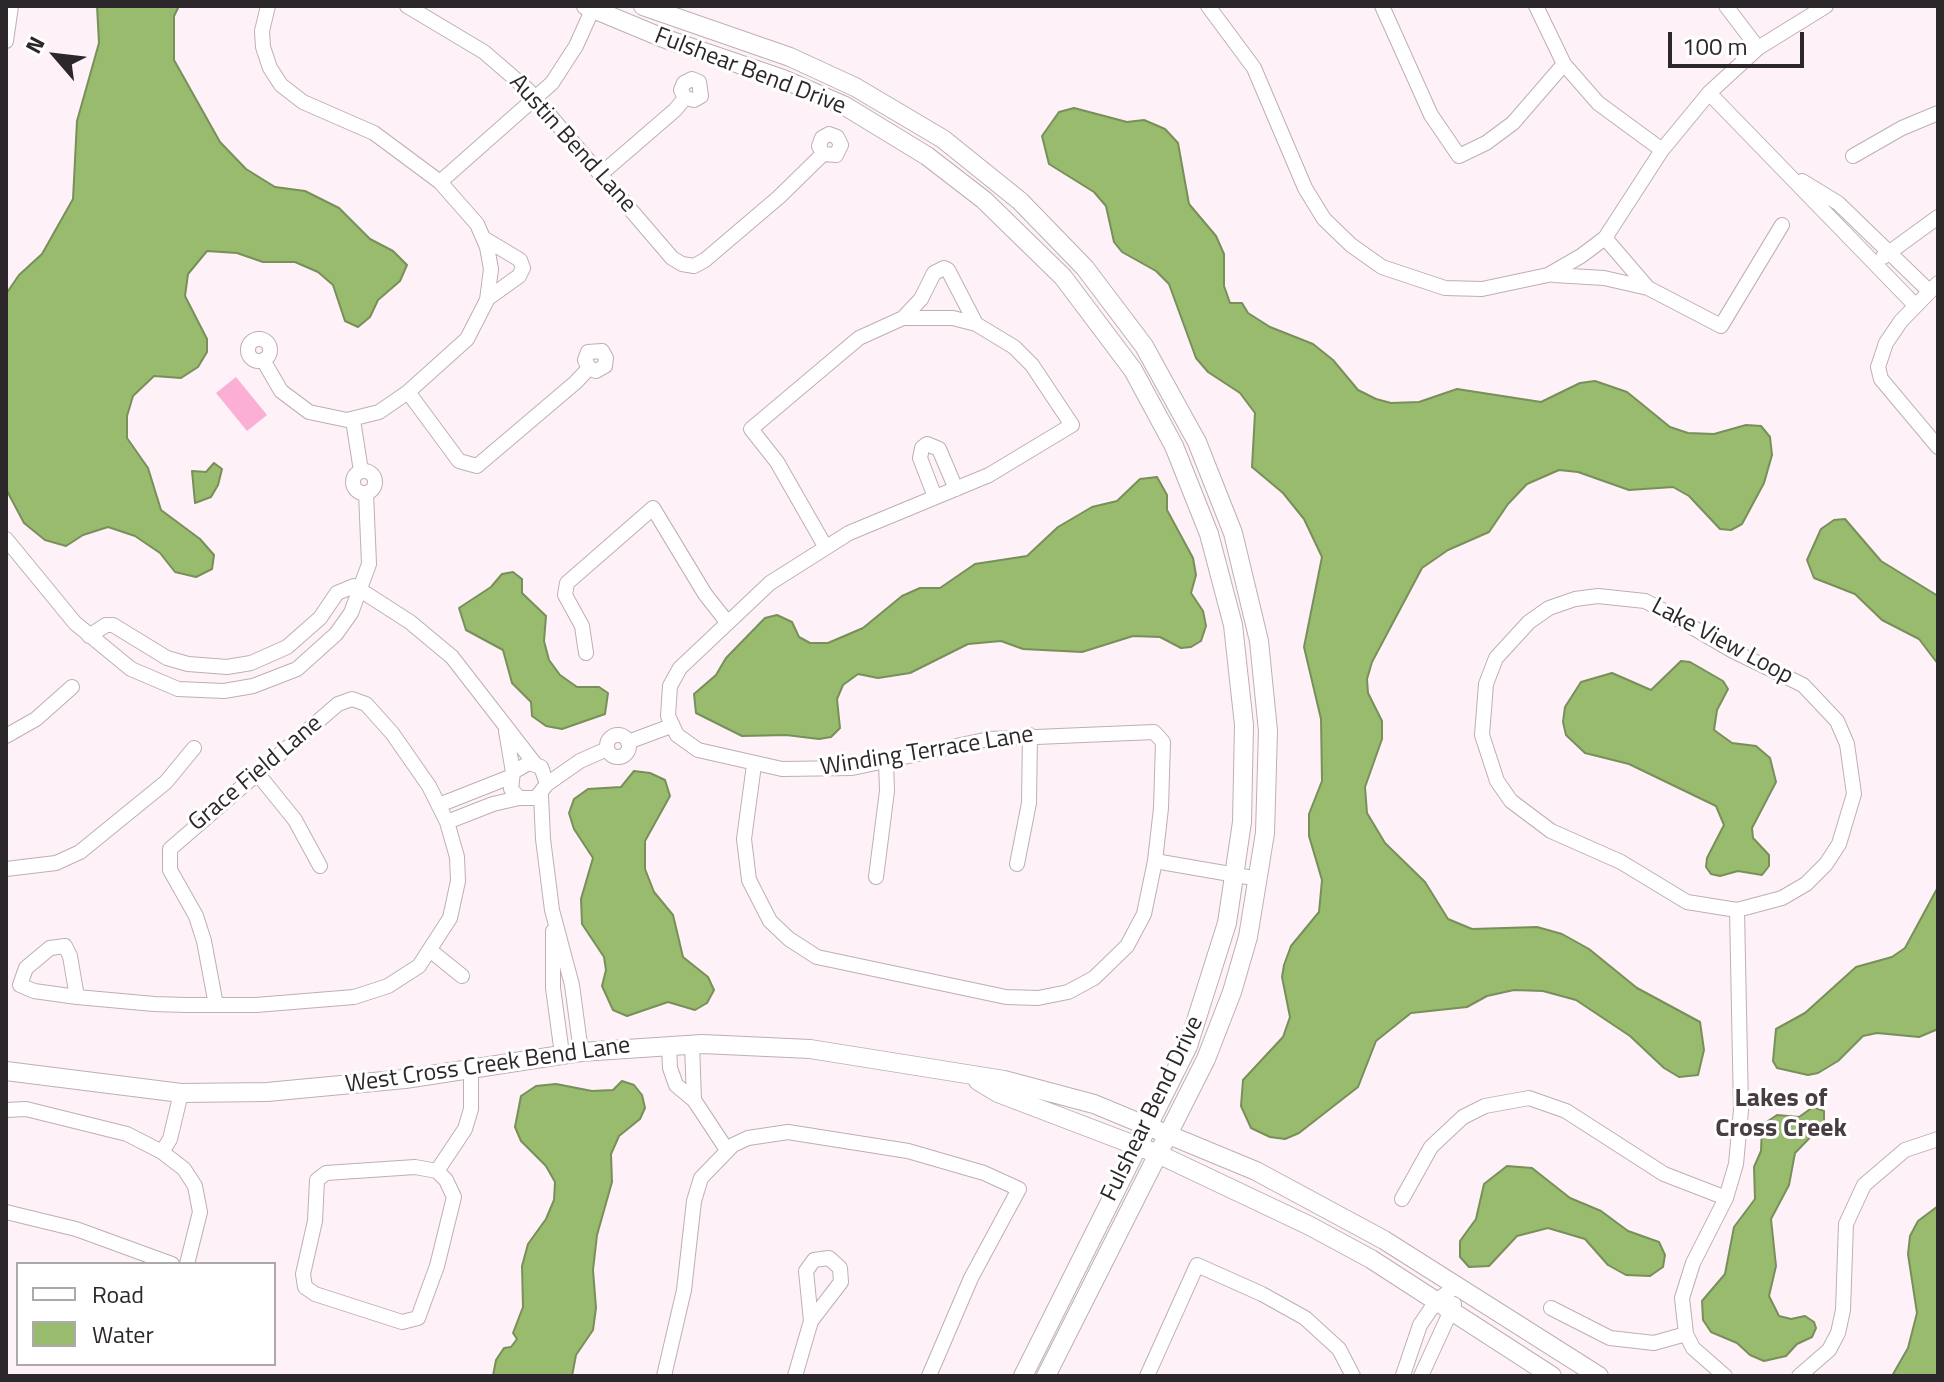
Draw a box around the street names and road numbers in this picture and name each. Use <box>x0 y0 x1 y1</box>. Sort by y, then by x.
street label: Fulshear Bend Drive <box>650 22 850 122</box>
street label: Austin Bend Lane <box>502 69 642 219</box>
street label: Lake View Loop <box>1646 593 1798 691</box>
street label: Grace Field Lane <box>184 710 328 838</box>
street label: Winding Terrace Lane <box>818 721 1036 783</box>
street label: Fulshear Bend Drive <box>1096 1012 1210 1206</box>
street label: West Cross Creek Bend Lane <box>344 1032 632 1100</box>

